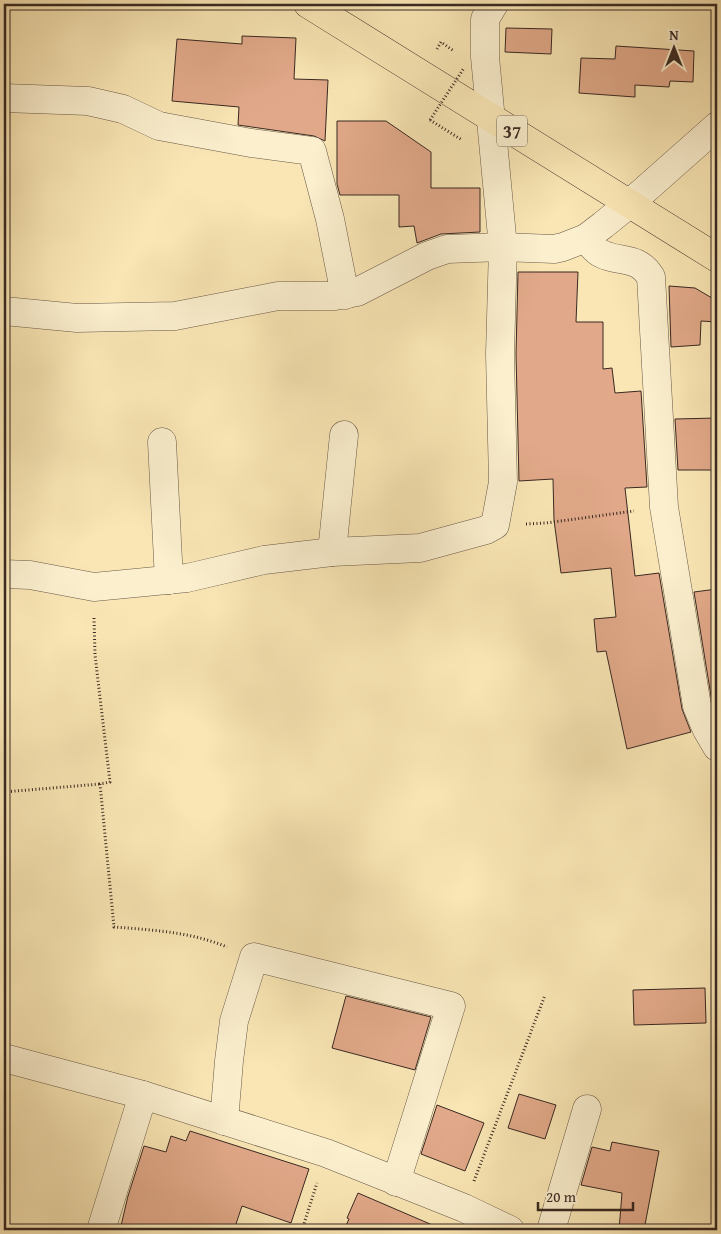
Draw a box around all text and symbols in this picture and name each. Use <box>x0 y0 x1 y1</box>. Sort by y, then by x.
north arrow <box>648 22 698 72</box>
text: N <box>669 25 679 45</box>
road number: 37 <box>497 115 527 146</box>
scale bar <box>538 1179 634 1211</box>
text: 20 m <box>546 1186 577 1207</box>

